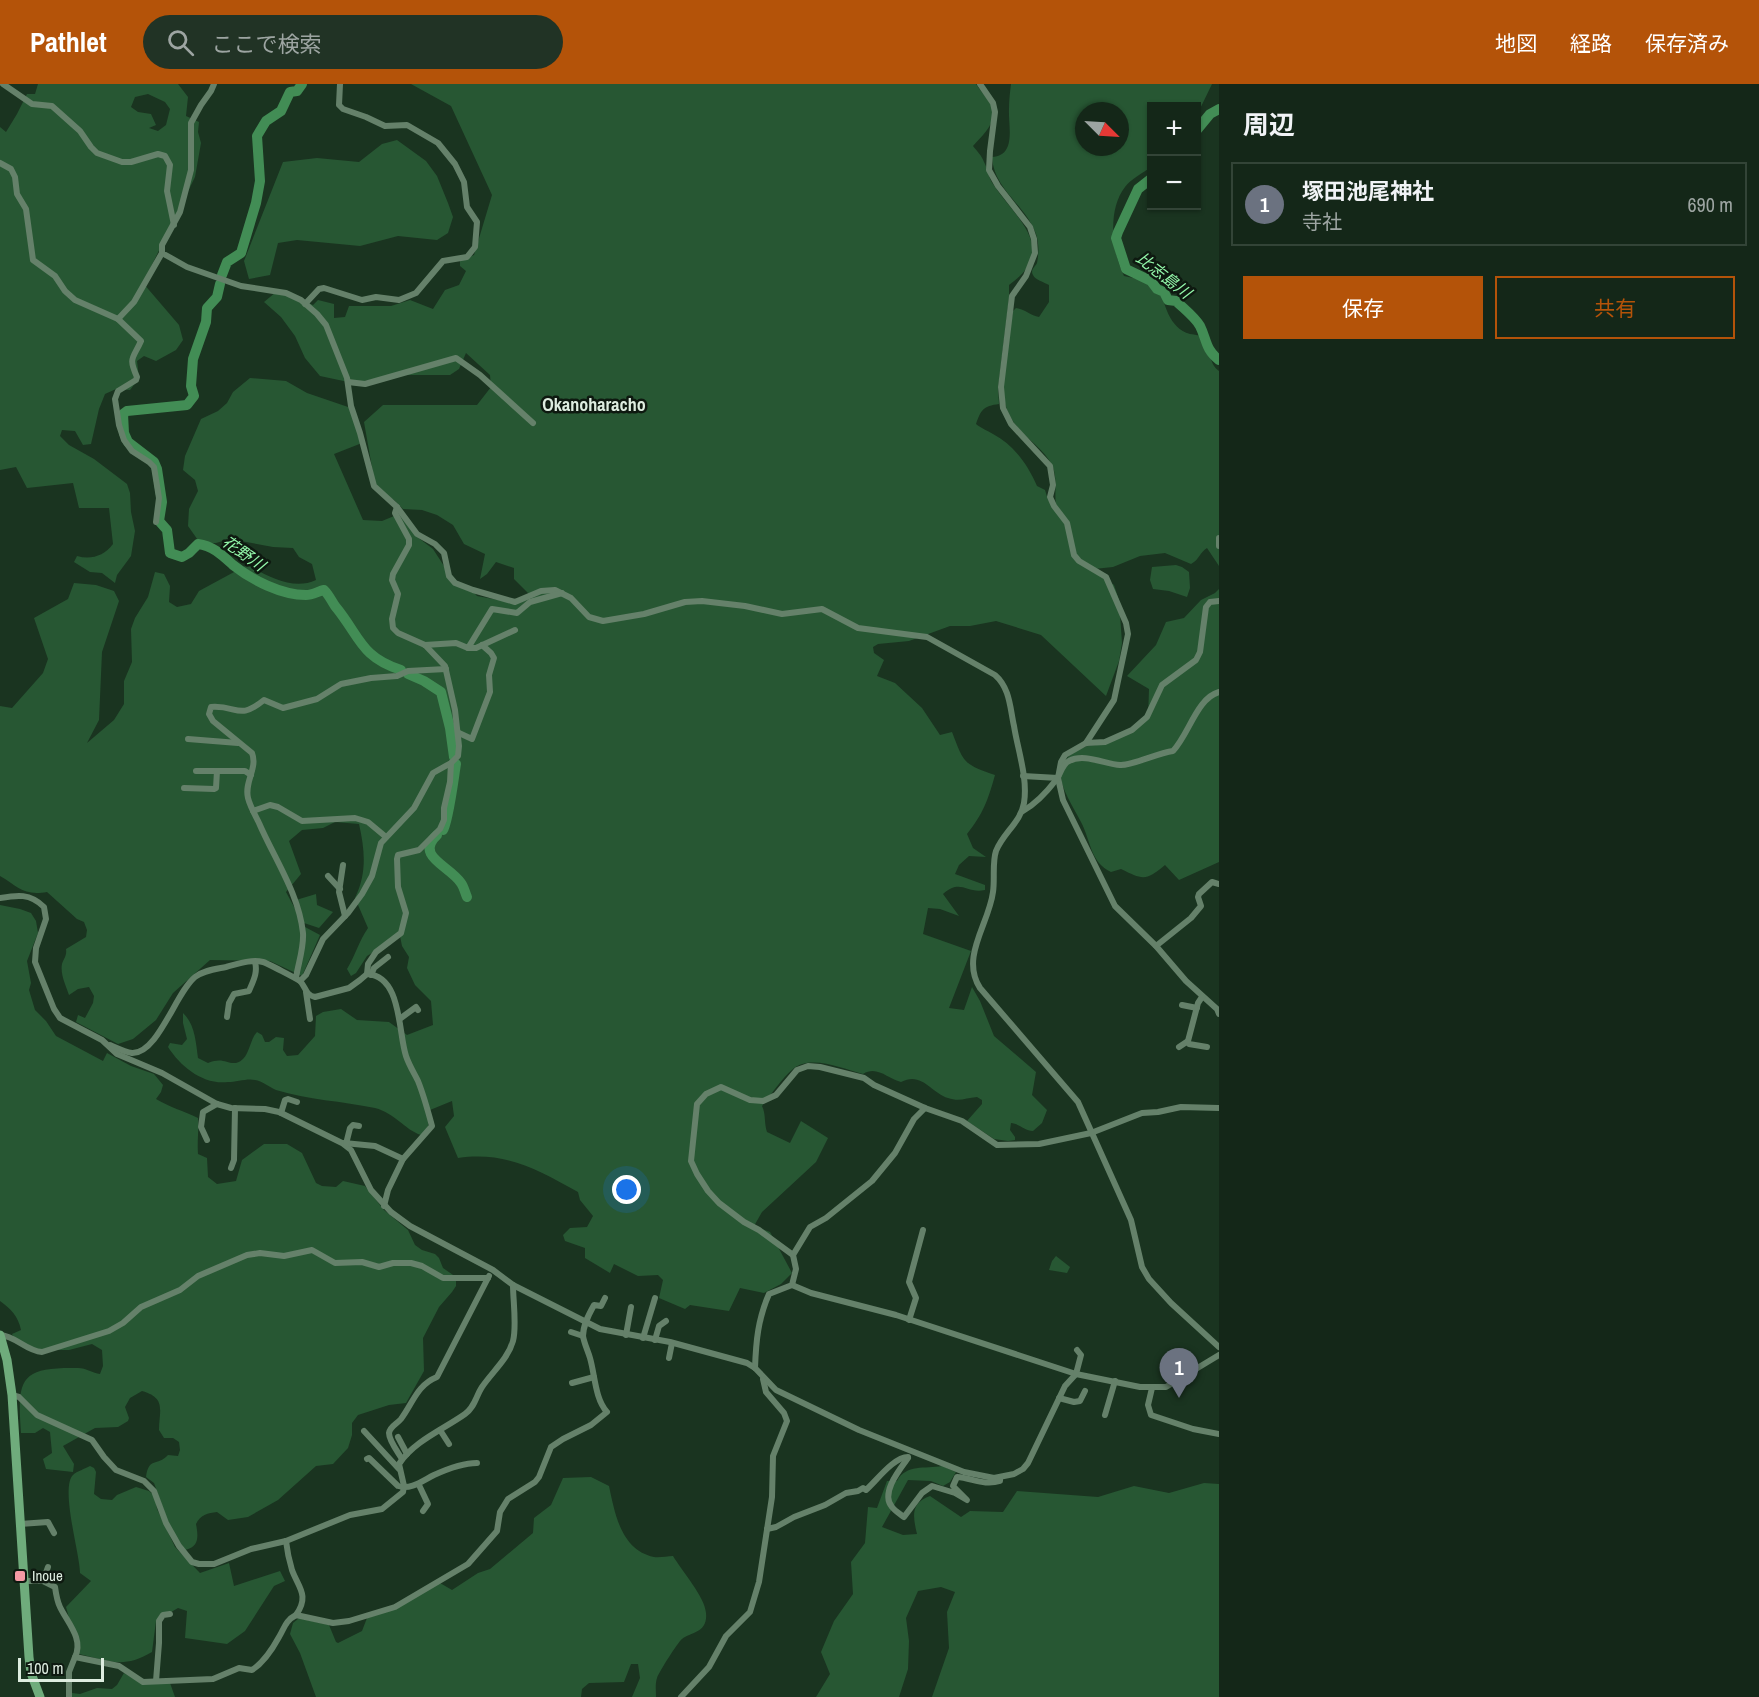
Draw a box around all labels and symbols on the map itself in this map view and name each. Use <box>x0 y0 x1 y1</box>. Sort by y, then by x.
north arrow <box>1075 102 1129 156</box>
water label: 比志島川 <box>1132 247 1198 305</box>
district label: Okanoharacho <box>542 392 646 417</box>
water label: 花野川 <box>218 530 272 577</box>
your location <box>612 1175 641 1204</box>
pin: 1 <box>1160 1348 1198 1398</box>
place label: Inoue <box>32 1565 63 1586</box>
marker: Inoue <box>13 1569 27 1583</box>
scale bar <box>18 1655 104 1682</box>

